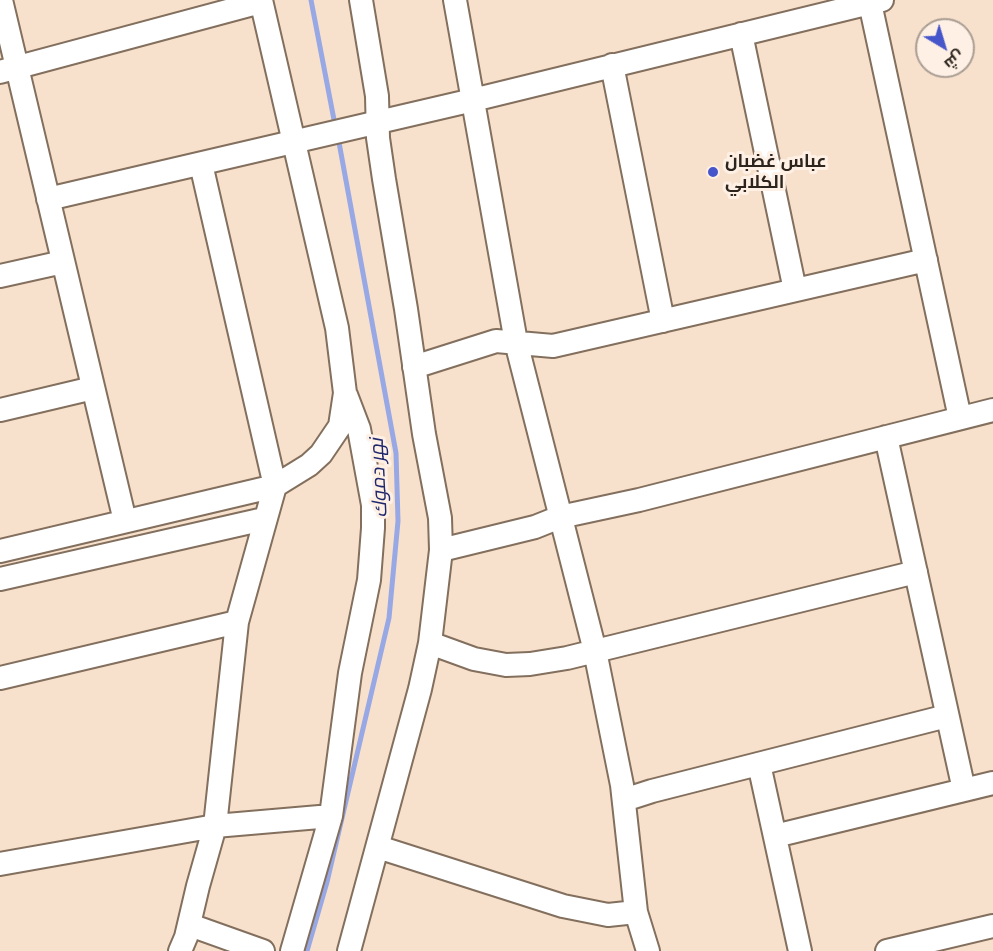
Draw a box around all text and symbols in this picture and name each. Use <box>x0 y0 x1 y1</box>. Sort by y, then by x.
north arrow <box>915 18 975 78</box>
text: ش <box>940 46 970 76</box>
place label: عباس غضبان الكلابي <box>725 151 827 194</box>
marker: عباس غضبان الكلابي <box>706 165 720 179</box>
water label: نهر دموك <box>365 438 393 518</box>

